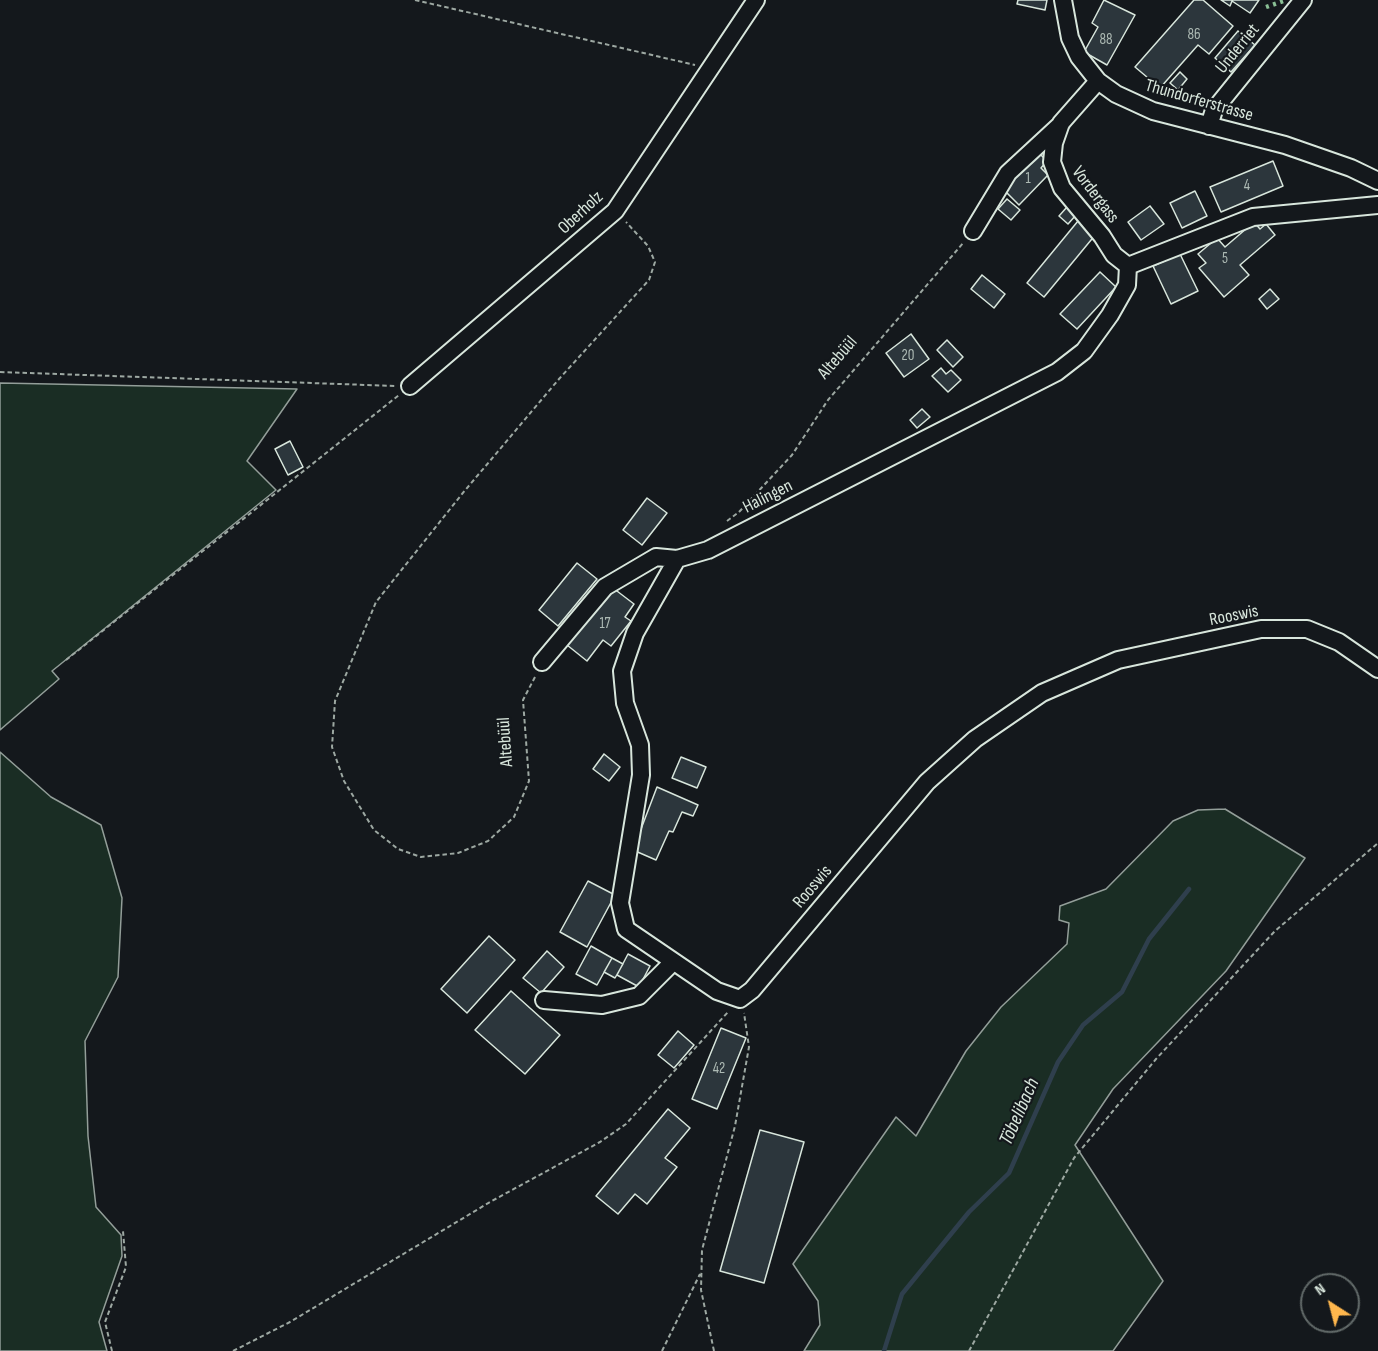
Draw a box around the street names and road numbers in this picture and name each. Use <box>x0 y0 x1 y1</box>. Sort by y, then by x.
street label: Underriet <box>1211 20 1265 78</box>
street label: Thundorferstrasse <box>1143 75 1255 127</box>
street label: Vordergass <box>1067 162 1123 228</box>
street label: Oberholz <box>554 187 608 239</box>
street label: Altebüül <box>814 332 862 384</box>
street label: Halingen <box>740 475 796 519</box>
street label: Rooswis <box>1208 601 1260 631</box>
street label: Altebüül <box>493 716 519 768</box>
street label: Rooswis <box>789 861 837 913</box>

